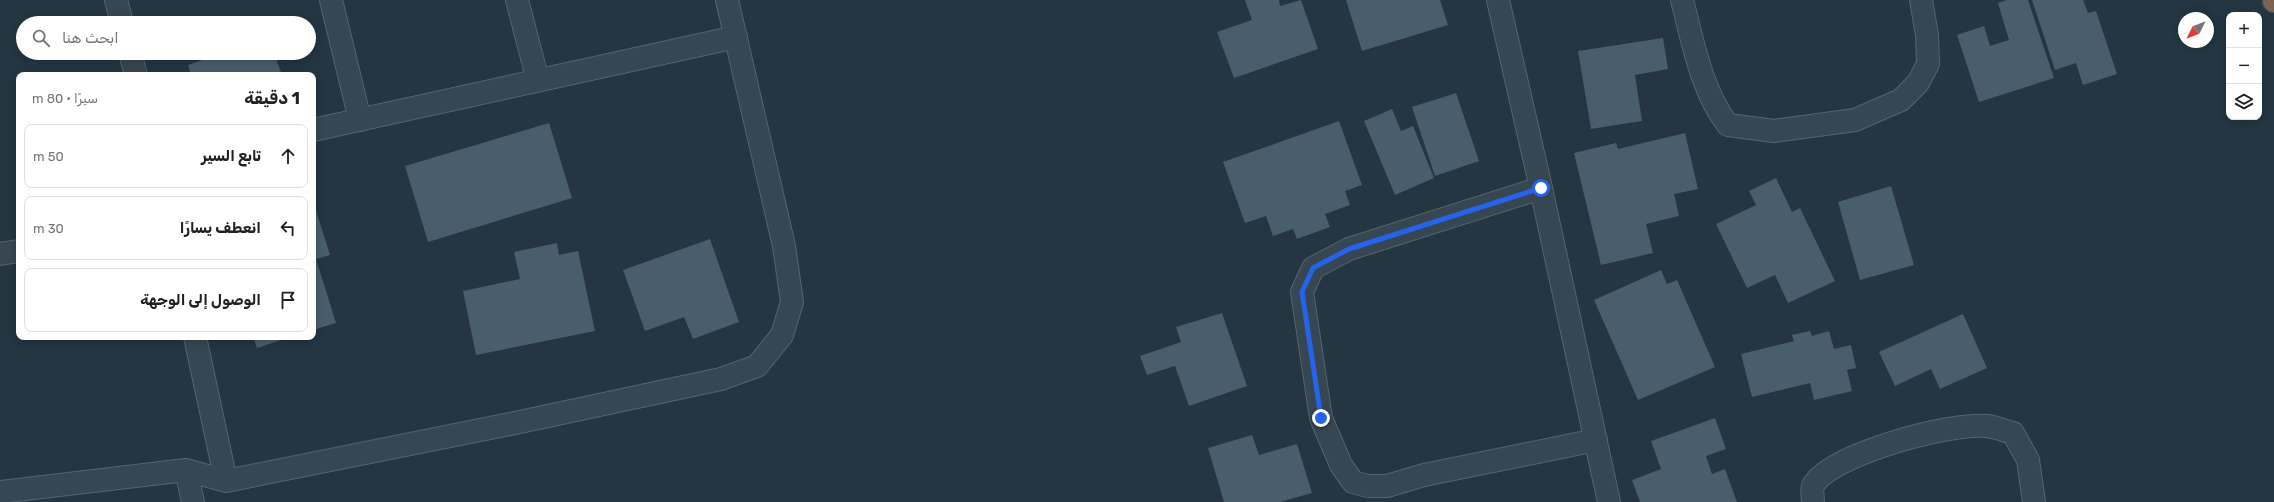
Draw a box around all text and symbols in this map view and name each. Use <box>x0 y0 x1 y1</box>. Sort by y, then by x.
north arrow <box>2178 12 2214 48</box>
map controls <box>2226 12 2262 120</box>
button: + <box>2226 12 2262 48</box>
search box <box>16 16 316 60</box>
icon: search <box>30 27 52 49</box>
text: ابحث هنا <box>62 29 119 47</box>
button: − <box>2226 48 2262 84</box>
button: layers <box>2226 84 2262 120</box>
text: 1 دقيقة <box>244 88 300 108</box>
text: سيرًا · 80 m <box>32 91 98 106</box>
icon: ahead <box>277 145 299 167</box>
text: تابع السير <box>201 147 261 165</box>
text: 50 m <box>33 149 64 164</box>
route start <box>1532 179 1550 197</box>
icon: left <box>277 217 299 239</box>
text: انعطف يسارًا <box>180 219 261 237</box>
text: 30 m <box>33 221 64 236</box>
icon: arrive <box>277 289 299 311</box>
text: الوصول إلى الوجهة <box>140 291 261 309</box>
route end <box>1312 409 1330 427</box>

